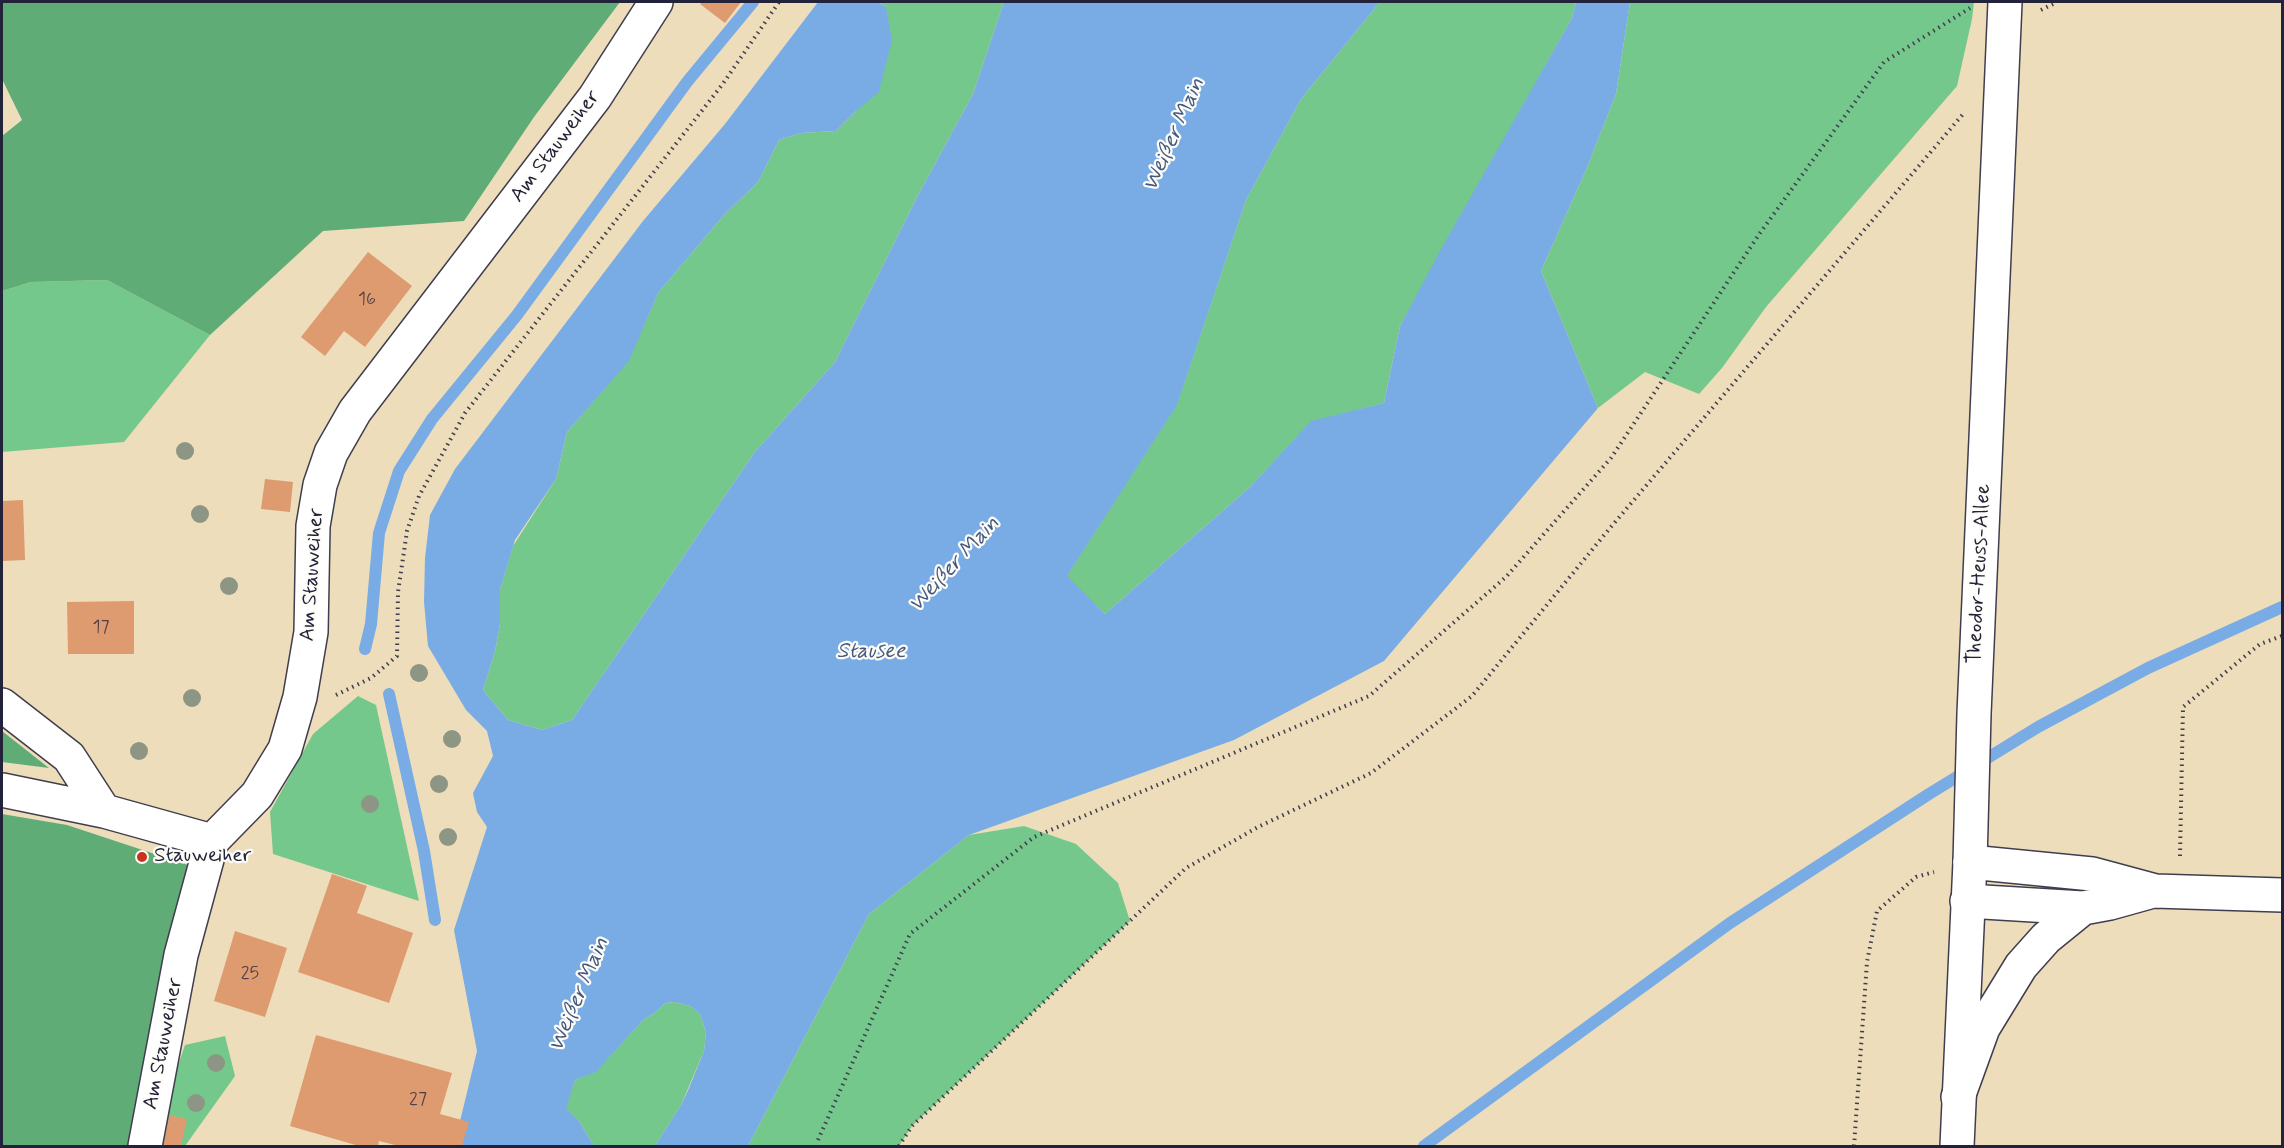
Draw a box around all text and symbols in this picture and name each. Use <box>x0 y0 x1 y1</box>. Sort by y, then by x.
water label: Weißer Main <box>1138 74 1212 196</box>
street label: Am Stauweiher <box>506 86 606 208</box>
house number: 16 <box>358 289 376 311</box>
street label: Theodor-Heuss-Allee <box>1963 483 1997 665</box>
street label: Am Stauweiher <box>296 508 330 642</box>
water label: Weißer Main <box>904 512 1006 618</box>
house number: 17 <box>92 617 110 639</box>
water label: Stausee <box>837 639 905 665</box>
place label: Stauweiher <box>154 844 251 870</box>
marker: Stauweiher <box>135 850 149 864</box>
water label: Weißer Main <box>544 934 616 1056</box>
house number: 25 <box>241 963 259 985</box>
street label: Am Stauweiher <box>139 976 189 1112</box>
house number: 27 <box>409 1089 427 1111</box>

